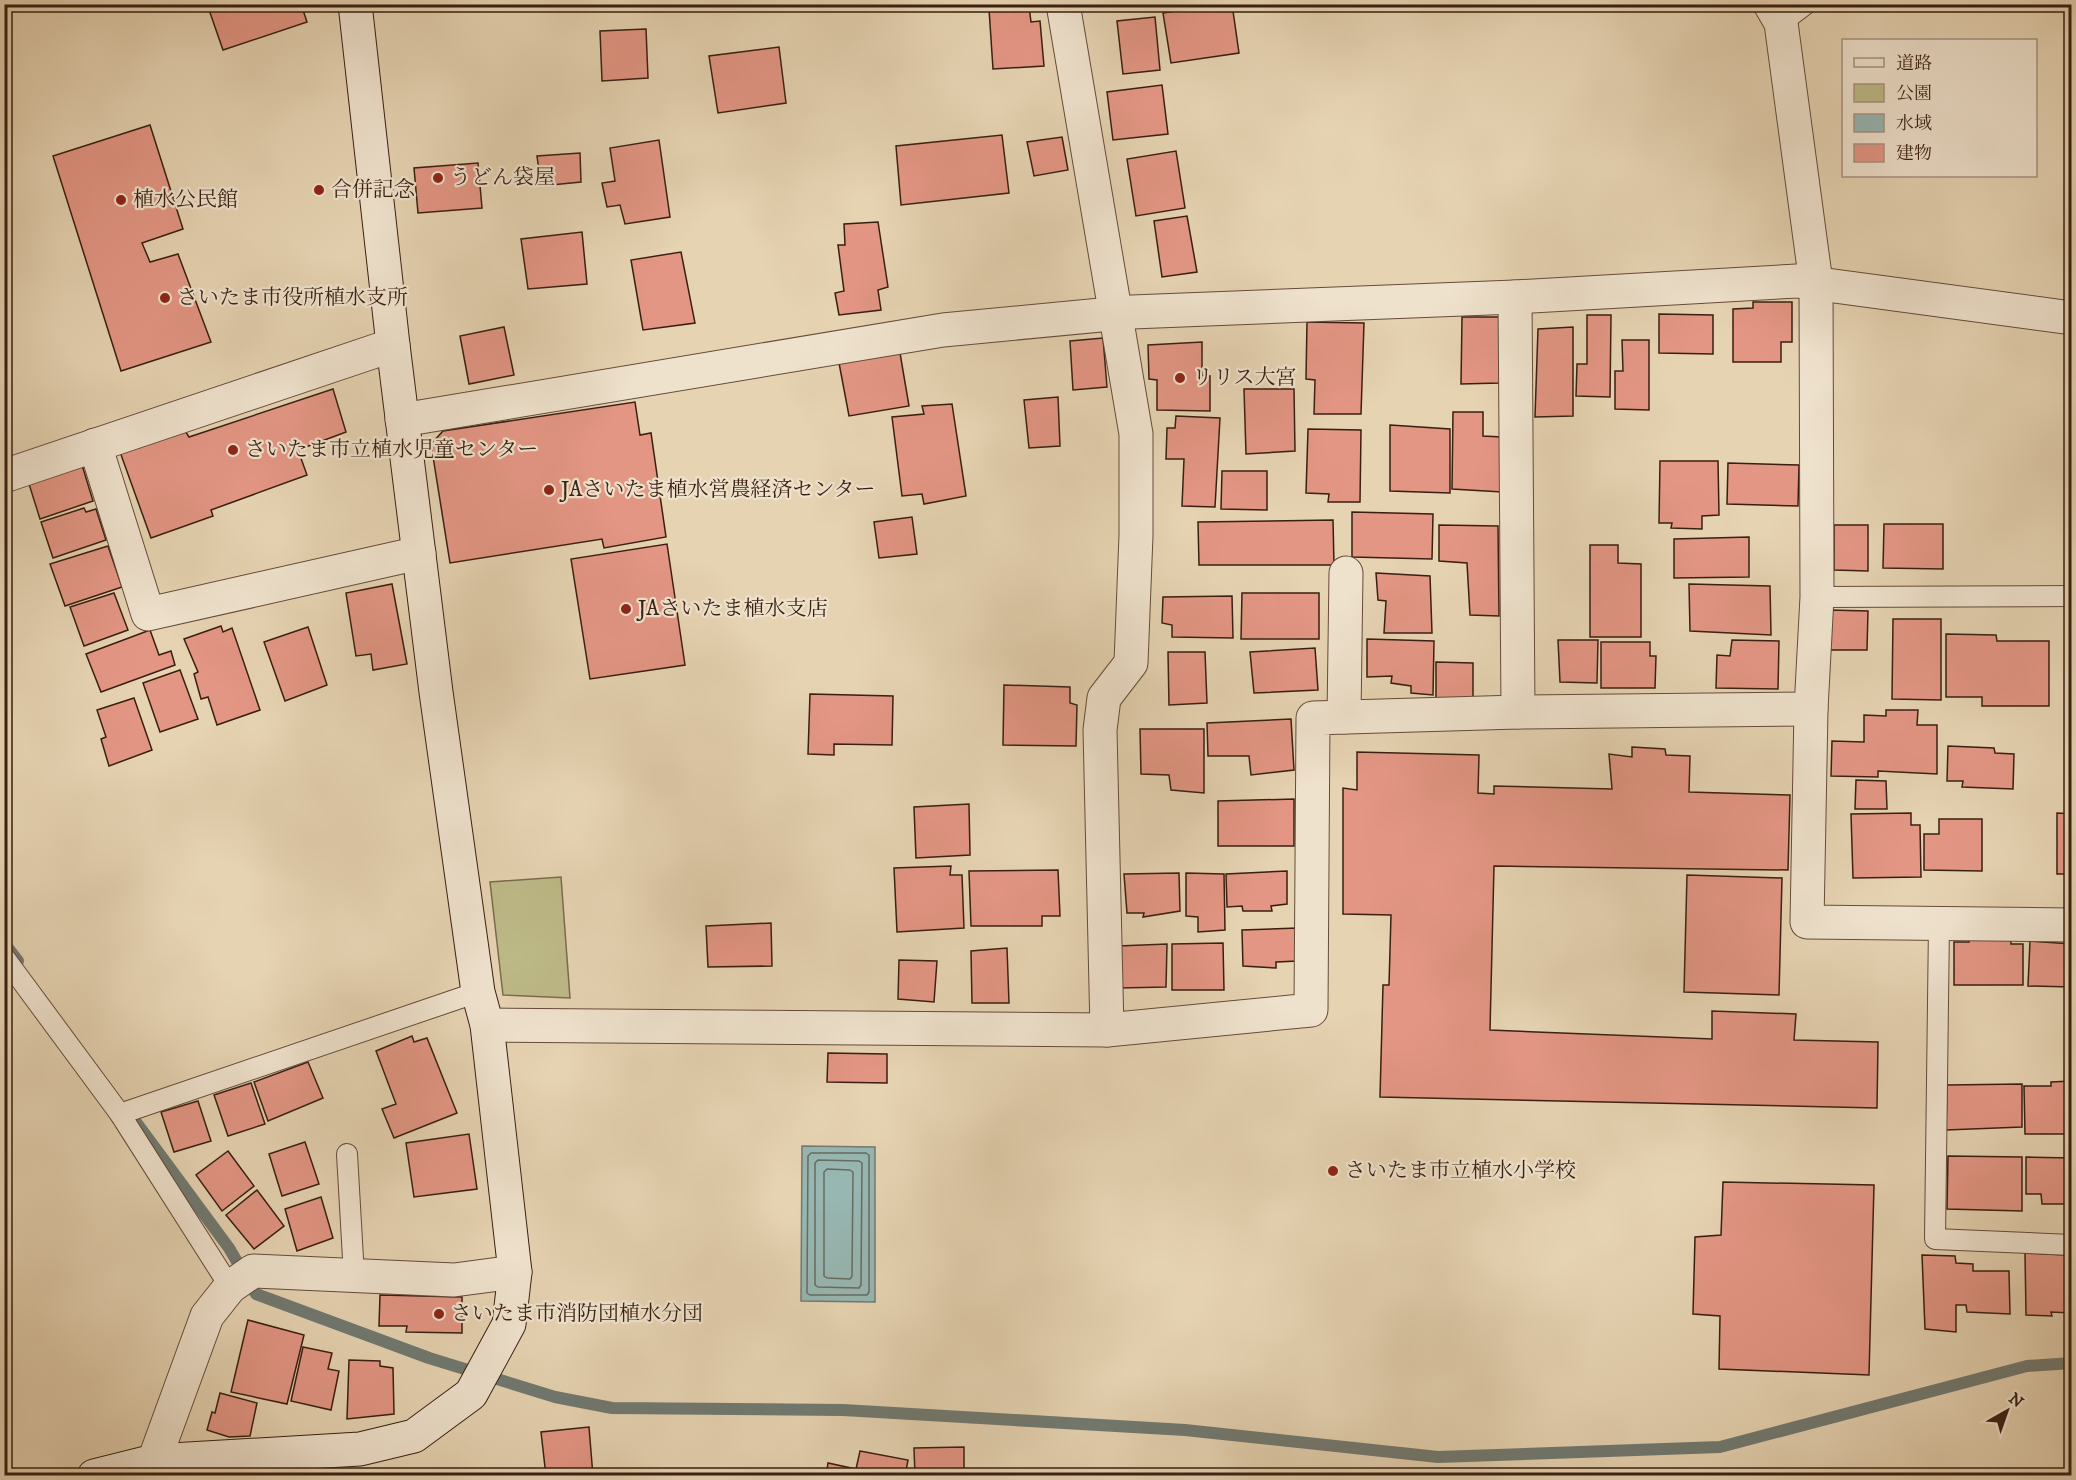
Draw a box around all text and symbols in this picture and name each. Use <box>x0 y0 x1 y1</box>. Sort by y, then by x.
legend <box>1842 39 2037 177</box>
text: 道路 <box>1896 53 1932 75</box>
text: 公園 <box>1896 83 1932 105</box>
text: 水域 <box>1896 113 1932 135</box>
text: 建物 <box>1896 143 1932 165</box>
place label: うどん袋屋 <box>450 165 555 191</box>
marker: うどん袋屋 <box>431 171 445 185</box>
place label: 合併記念 <box>331 177 415 203</box>
marker: 合併記念 <box>312 183 326 197</box>
place label: 植水公民館 <box>133 187 238 213</box>
marker: 植水公民館 <box>114 193 128 207</box>
place label: さいたま市役所植水支所 <box>177 285 408 311</box>
marker: さいたま市役所植水支所 <box>158 291 172 305</box>
place label: リリス大宮 <box>1192 365 1297 391</box>
marker: リリス大宮 <box>1173 371 1187 385</box>
place label: さいたま市立植水児童センター <box>245 437 538 463</box>
marker: さいたま市立植水児童センター <box>226 443 240 457</box>
place label: JAさいたま植水営農経済センター <box>559 477 876 503</box>
marker: JAさいたま植水営農経済センター <box>542 483 556 497</box>
place label: JAさいたま植水支店 <box>636 596 827 622</box>
marker: JAさいたま植水支店 <box>619 602 633 616</box>
place label: さいたま市立植水小学校 <box>1345 1158 1576 1184</box>
marker: さいたま市立植水小学校 <box>1326 1164 1340 1178</box>
place label: さいたま市消防団植水分団 <box>451 1301 703 1327</box>
marker: さいたま市消防団植水分団 <box>432 1307 446 1321</box>
north arrow <box>1977 1381 2037 1441</box>
text: N <box>2005 1388 2027 1412</box>

